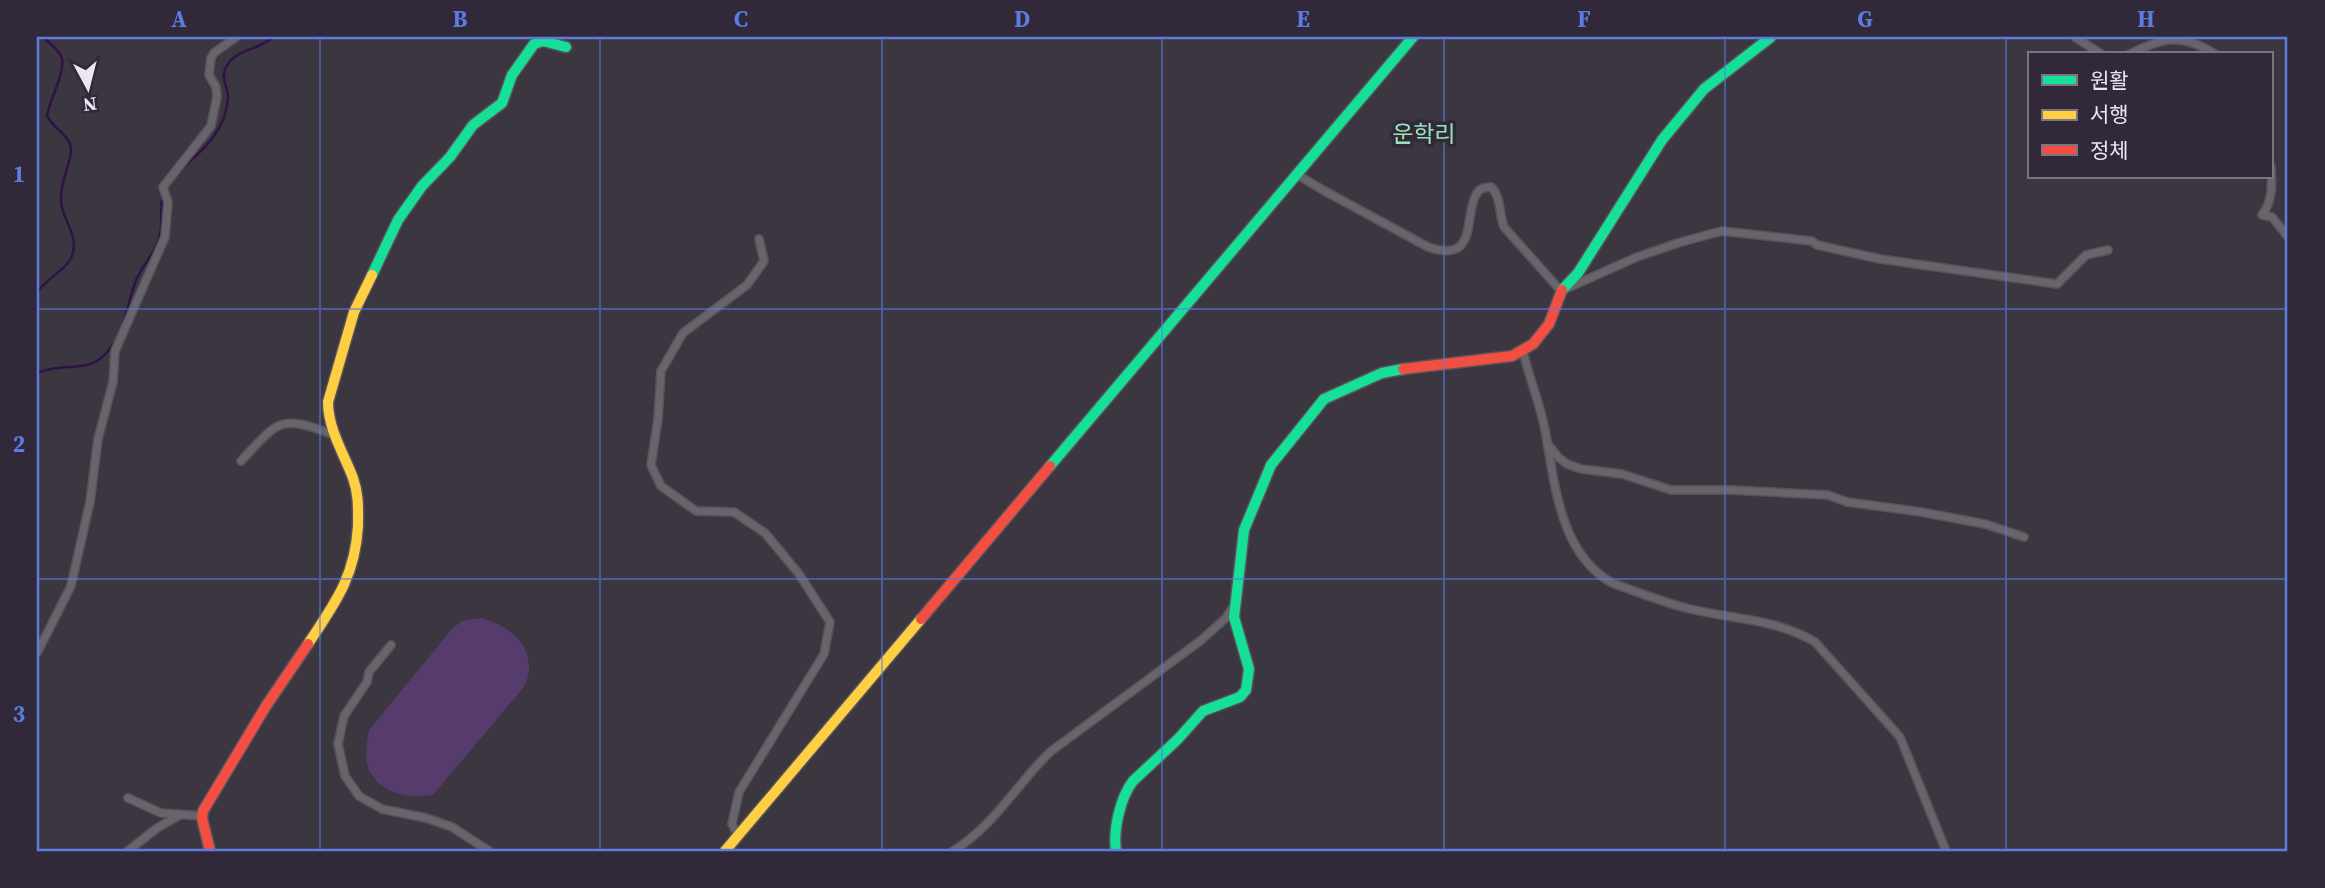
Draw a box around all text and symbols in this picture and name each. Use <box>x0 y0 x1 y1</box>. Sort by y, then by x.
text: A <box>171 3 187 35</box>
text: B <box>453 3 468 35</box>
text: C <box>734 3 748 35</box>
text: D <box>1014 3 1030 35</box>
text: E <box>1296 3 1310 35</box>
text: F <box>1577 3 1591 35</box>
text: G <box>1857 3 1873 35</box>
text: H <box>2137 3 2155 35</box>
north arrow <box>52 52 122 122</box>
legend <box>2028 52 2272 178</box>
text: 원활 <box>2090 66 2129 95</box>
text: N <box>81 91 99 119</box>
text: 서행 <box>2090 100 2129 129</box>
district label: 운학리 <box>1392 118 1456 150</box>
text: 정체 <box>2090 136 2129 165</box>
text: 1 <box>13 158 25 190</box>
text: 2 <box>13 428 25 460</box>
text: 3 <box>13 698 25 730</box>

